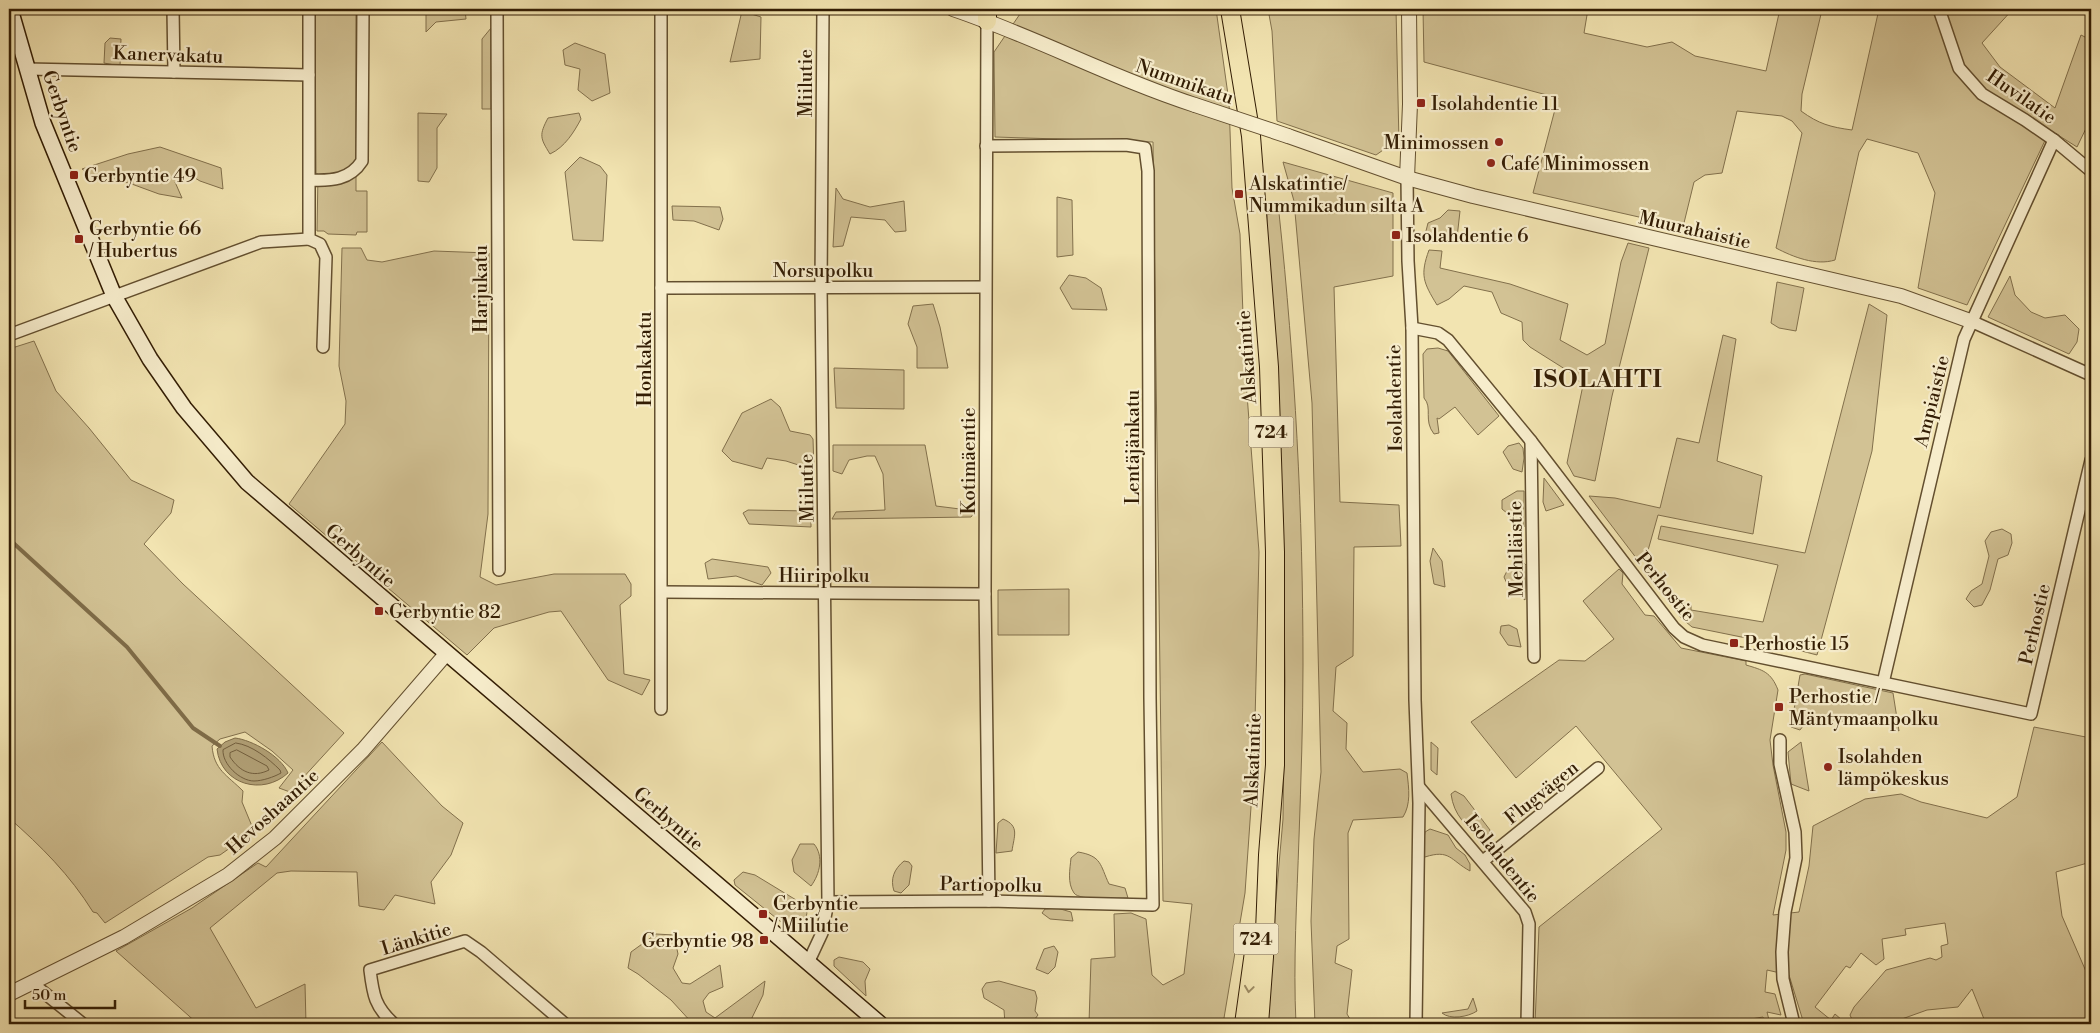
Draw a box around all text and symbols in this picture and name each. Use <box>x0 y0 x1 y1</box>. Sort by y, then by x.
street label: Kanervakatu <box>112 41 224 69</box>
street label: Miilutie <box>794 49 818 117</box>
street label: Nummikatu <box>1133 54 1237 110</box>
street label: Huvilatie <box>1982 64 2061 129</box>
street label: Gerbyntie <box>37 67 87 156</box>
place label: Isolahdentie 11 <box>1431 92 1559 116</box>
marker: Isolahdentie 11 <box>1415 97 1427 109</box>
place label: Minimossen <box>1383 131 1489 155</box>
marker: Minimossen <box>1493 136 1505 148</box>
place label: Café Minimossen <box>1501 152 1649 176</box>
marker: Café Minimossen <box>1485 157 1497 169</box>
place label: Gerbyntie 49 <box>84 164 196 188</box>
marker: Gerbyntie 49 <box>68 169 80 181</box>
place label: Alskatintie/ Nummikadun silta A <box>1248 172 1425 218</box>
marker: Alskatintie/ Nummikadun silta A <box>1233 188 1245 200</box>
street label: Muurahaistie <box>1636 205 1753 255</box>
place label: Gerbyntie 66 / Hubertus <box>88 217 201 263</box>
place label: Isolahdentie 6 <box>1406 224 1529 248</box>
marker: Isolahdentie 6 <box>1390 229 1402 241</box>
marker: Gerbyntie 66 / Hubertus <box>73 233 85 245</box>
street label: Harjukatu <box>469 245 493 333</box>
street label: Norsupolku <box>773 259 873 283</box>
street label: Alskatintie <box>1232 309 1262 406</box>
street label: Honkakatu <box>633 311 657 407</box>
street label: Isolahdentie <box>1382 344 1408 452</box>
street label: Ampiaistie <box>1909 353 1955 451</box>
district label: ISOLAHTI <box>1533 365 1663 395</box>
street label: Lentäjänkatu <box>1121 389 1145 504</box>
street label: Kotimäentie <box>957 408 981 515</box>
road number: 724 <box>1248 417 1294 448</box>
street label: Miilutie <box>794 454 820 522</box>
street label: Mehiläistie <box>1503 500 1529 597</box>
street label: Gerbyntie <box>320 519 400 593</box>
street label: Perhostie <box>1630 547 1700 626</box>
street label: Hiiripolku <box>778 564 870 588</box>
street label: Perhostie <box>2014 581 2056 667</box>
place label: Gerbyntie 82 <box>389 600 501 624</box>
marker: Gerbyntie 82 <box>373 605 385 617</box>
place label: Perhostie 15 <box>1744 632 1849 656</box>
marker: Perhostie 15 <box>1728 637 1740 649</box>
place label: Perhostie / Mäntymaanpolku <box>1789 685 1939 731</box>
marker: Perhostie / Mäntymaanpolku <box>1773 701 1785 713</box>
street label: Alskatintie <box>1239 713 1267 808</box>
place label: Isolahden lämpökeskus <box>1838 745 1949 791</box>
street label: Flugvägen <box>1500 756 1584 830</box>
marker: Isolahden lämpökeskus <box>1822 761 1834 773</box>
street label: Hevoshaantie <box>221 764 324 860</box>
street label: Gerbyntie <box>628 782 708 856</box>
street label: Isolahdentie <box>1459 809 1545 908</box>
street label: Partiopolku <box>939 872 1043 898</box>
place label: Gerbyntie / Miilutie <box>772 892 858 938</box>
marker: Gerbyntie / Miilutie <box>757 908 769 920</box>
street label: Länkitie <box>378 917 454 961</box>
road number: 724 <box>1234 924 1278 954</box>
place label: Gerbyntie 98 <box>642 929 754 953</box>
marker: Gerbyntie 98 <box>758 934 770 946</box>
scale bar <box>25 978 115 1010</box>
one-way arrow <box>1244 985 1254 994</box>
text: 50 m <box>32 986 66 1005</box>

